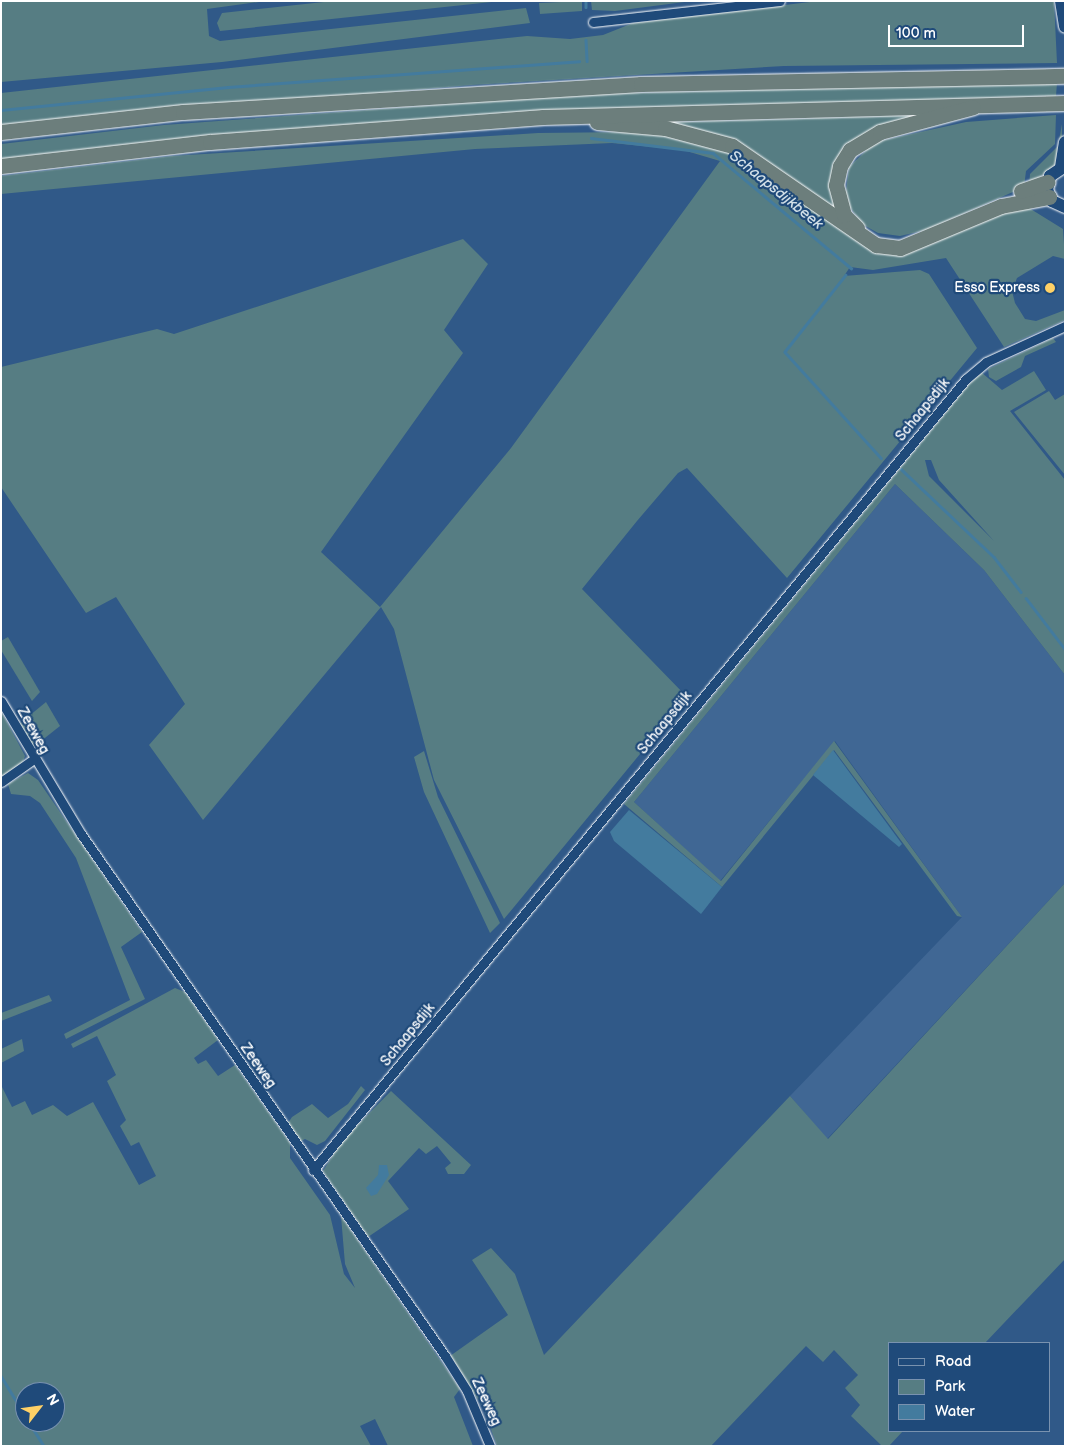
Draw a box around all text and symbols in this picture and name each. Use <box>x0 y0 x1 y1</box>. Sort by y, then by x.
scale bar <box>891 15 1027 47</box>
text: 100 m <box>896 24 936 43</box>
water label: Schaapsdijkbeek <box>726 147 826 233</box>
place label: Esso Express <box>954 280 1040 296</box>
marker: Esso Express <box>1044 282 1056 294</box>
street label: Schaapsdijk <box>893 375 953 445</box>
street label: Schaapsdijk <box>635 688 695 758</box>
street label: Zeeweg <box>13 705 53 757</box>
street label: Schaapsdijk <box>378 1000 438 1070</box>
street label: Zeeweg <box>237 1040 279 1092</box>
legend <box>888 1342 1051 1432</box>
text: Road <box>935 1352 971 1371</box>
street label: Zeeweg <box>468 1375 504 1429</box>
text: Park <box>935 1377 965 1396</box>
north arrow <box>15 1382 65 1432</box>
text: N <box>43 1391 63 1409</box>
text: Water <box>935 1402 975 1421</box>

